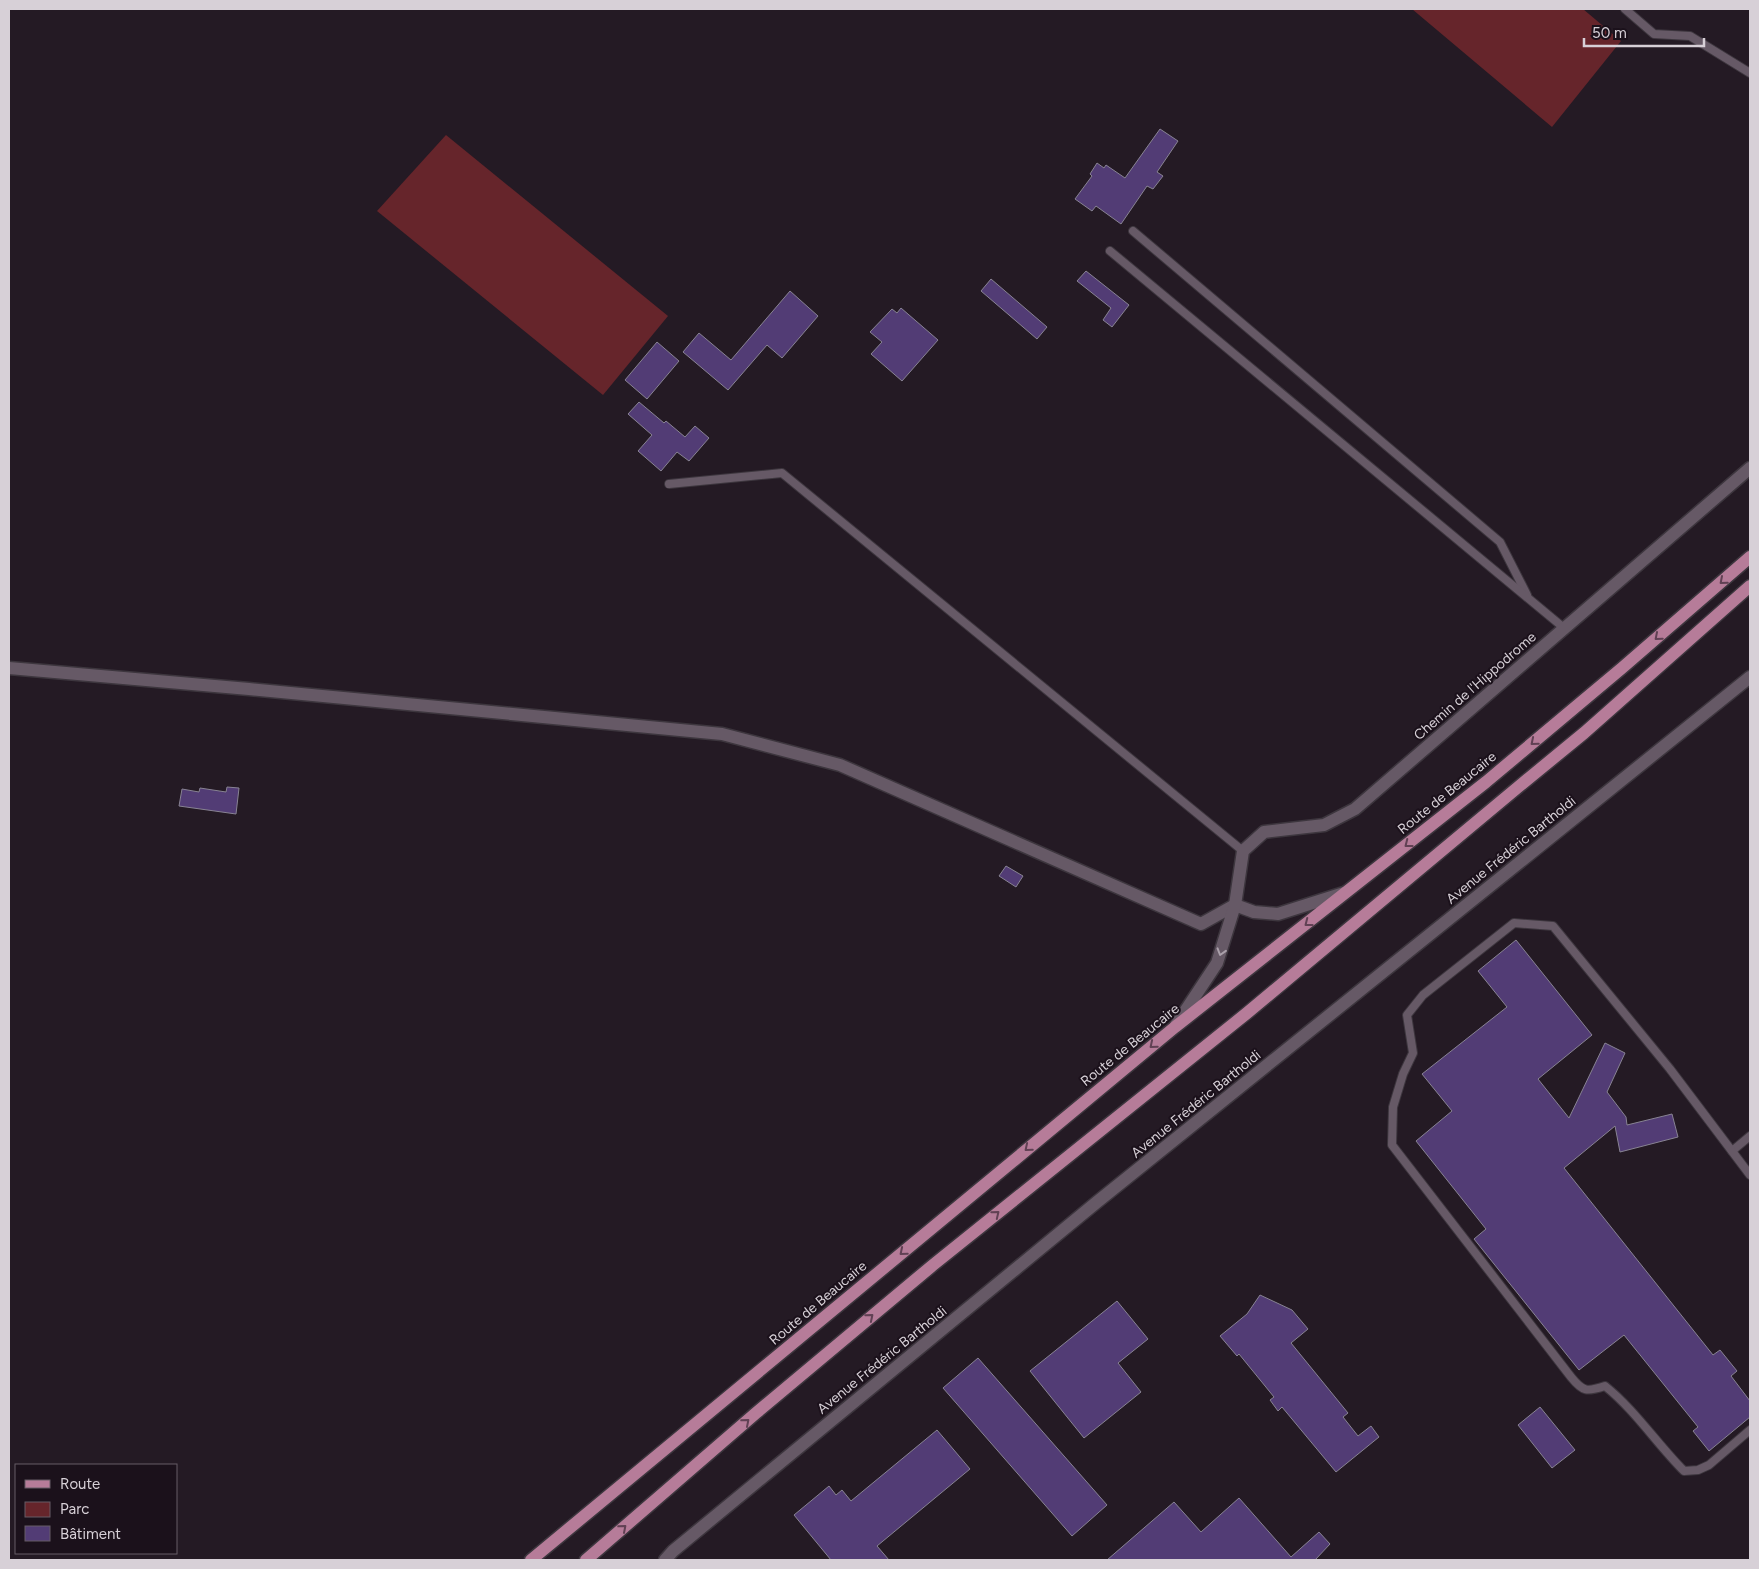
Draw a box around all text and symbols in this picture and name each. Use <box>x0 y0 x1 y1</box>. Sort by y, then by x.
scale bar <box>1584 15 1704 47</box>
text: 50 m <box>1592 24 1627 42</box>
one-way arrow <box>1719 575 1728 584</box>
street label: Chemin de l'Hippodrome <box>1410 628 1540 744</box>
one-way arrow <box>1655 631 1664 640</box>
one-way arrow <box>1531 736 1540 745</box>
street label: Route de Beaucaire <box>1394 748 1500 838</box>
street label: Avenue Frédéric Bartholdi <box>1443 793 1579 907</box>
one-way arrow <box>1405 839 1414 847</box>
one-way arrow <box>1305 917 1314 925</box>
one-way arrow <box>1216 947 1226 956</box>
street label: Route de Beaucaire <box>1077 1000 1183 1090</box>
one-way arrow <box>1150 1039 1159 1047</box>
street label: Avenue Frédéric Bartholdi <box>1128 1047 1264 1161</box>
one-way arrow <box>1025 1143 1034 1151</box>
one-way arrow <box>990 1212 999 1220</box>
one-way arrow <box>899 1247 908 1256</box>
street label: Route de Beaucaire <box>766 1257 870 1349</box>
street label: Avenue Frédéric Bartholdi <box>814 1303 950 1417</box>
one-way arrow <box>865 1314 874 1323</box>
one-way arrow <box>740 1419 749 1428</box>
legend <box>15 1464 178 1554</box>
text: Route <box>60 1475 100 1493</box>
text: Parc <box>60 1500 89 1518</box>
text: Bâtiment <box>60 1525 121 1543</box>
one-way arrow <box>618 1525 627 1534</box>

